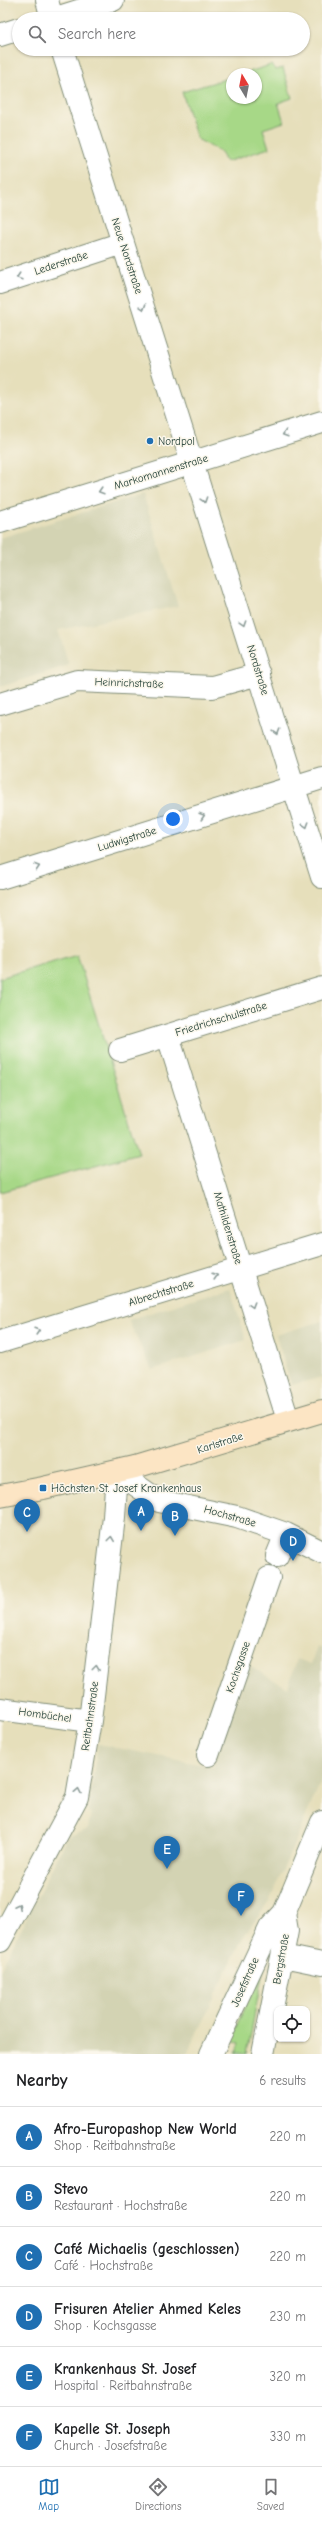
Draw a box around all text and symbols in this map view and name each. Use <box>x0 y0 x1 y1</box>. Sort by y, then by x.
search box <box>12 12 310 56</box>
icon: search <box>26 23 48 45</box>
text: Search here <box>58 25 136 43</box>
north arrow <box>226 68 262 104</box>
street label: Neue Nordstraße <box>109 216 146 296</box>
street label: Lederstraße <box>33 248 90 278</box>
one-way arrow <box>16 272 23 280</box>
one-way arrow <box>138 303 147 310</box>
one-way arrow <box>281 429 288 438</box>
place label: Nordpol <box>158 435 195 448</box>
marker: Nordpol <box>145 436 155 446</box>
street label: Markomannenstraße <box>112 451 210 492</box>
one-way arrow <box>98 486 105 495</box>
one-way arrow <box>199 496 208 503</box>
one-way arrow <box>238 620 247 627</box>
street label: Nordstraße <box>244 643 272 697</box>
street label: Heinrichstraße <box>94 675 164 691</box>
one-way arrow <box>272 729 281 736</box>
your location <box>163 809 183 829</box>
one-way arrow <box>198 812 205 821</box>
one-way arrow <box>301 821 310 828</box>
street label: Ludwigstraße <box>96 824 158 854</box>
one-way arrow <box>34 863 41 872</box>
street label: Friedrichschulstraße <box>174 999 269 1039</box>
street label: Mathildenstraße <box>211 1190 245 1266</box>
one-way arrow <box>211 1272 218 1281</box>
street label: Albrechtstraße <box>127 1277 196 1309</box>
one-way arrow <box>247 1302 256 1309</box>
one-way arrow <box>34 1327 41 1336</box>
street label: Karlstraße <box>195 1429 245 1457</box>
place label: Höchsten St. Josef Krankenhaus <box>51 1482 202 1495</box>
marker: Höchsten St. Josef Krankenhaus <box>38 1483 48 1493</box>
pin: A <box>128 1498 154 1531</box>
pin: C <box>14 1499 40 1532</box>
street label: Hochstraße <box>202 1502 258 1530</box>
pin: B <box>162 1503 188 1536</box>
pin: D <box>280 1528 306 1561</box>
one-way arrow <box>107 1536 116 1542</box>
street label: Kochsgasse <box>223 1639 253 1695</box>
one-way arrow <box>91 1665 100 1671</box>
street label: Reitbahnstraße <box>79 1680 101 1752</box>
street label: Hombüchel <box>18 1705 72 1725</box>
one-way arrow <box>73 1788 82 1794</box>
pin: E <box>154 1836 180 1869</box>
pin: F <box>228 1883 254 1916</box>
one-way arrow <box>13 1903 21 1910</box>
street label: Bergstraße <box>270 1932 292 1985</box>
street label: Josefstraße <box>228 1955 262 2009</box>
map controls <box>274 2006 310 2042</box>
button: locate <box>274 2006 310 2042</box>
text: Nearby <box>16 2071 67 2090</box>
text: 6 results <box>259 2073 306 2088</box>
text: Afro-Europashop New World <box>54 2120 237 2138</box>
text: A <box>25 2129 33 2144</box>
text: 220 m <box>269 2129 306 2144</box>
text: Shop · Reitbahnstraße <box>54 2138 176 2153</box>
text: Stevo <box>54 2180 88 2198</box>
text: B <box>25 2189 33 2204</box>
text: 220 m <box>269 2189 306 2204</box>
text: Restaurant · Hochstraße <box>54 2198 187 2213</box>
text: Café Michaelis (geschlossen) <box>54 2240 240 2258</box>
text: C <box>25 2249 33 2264</box>
text: 220 m <box>269 2249 306 2264</box>
text: Café · Hochstraße <box>54 2258 153 2273</box>
text: Frisuren Atelier Ahmed Keles <box>54 2300 241 2318</box>
text: D <box>25 2309 33 2324</box>
text: 230 m <box>270 2309 306 2324</box>
text: Shop · Kochsgasse <box>54 2318 157 2333</box>
text: Krankenhaus St. Josef <box>54 2360 196 2378</box>
text: E <box>25 2369 33 2384</box>
text: 320 m <box>270 2369 306 2384</box>
text: Hospital · Reitbahnstraße <box>54 2378 192 2393</box>
text: Kapelle St. Joseph <box>54 2420 171 2438</box>
text: F <box>25 2429 33 2444</box>
text: 330 m <box>270 2429 306 2444</box>
text: Church · Josefstraße <box>54 2438 167 2453</box>
tab: Map <box>38 2476 60 2513</box>
tab: Directions <box>135 2476 182 2513</box>
tab: Saved <box>257 2476 284 2513</box>

